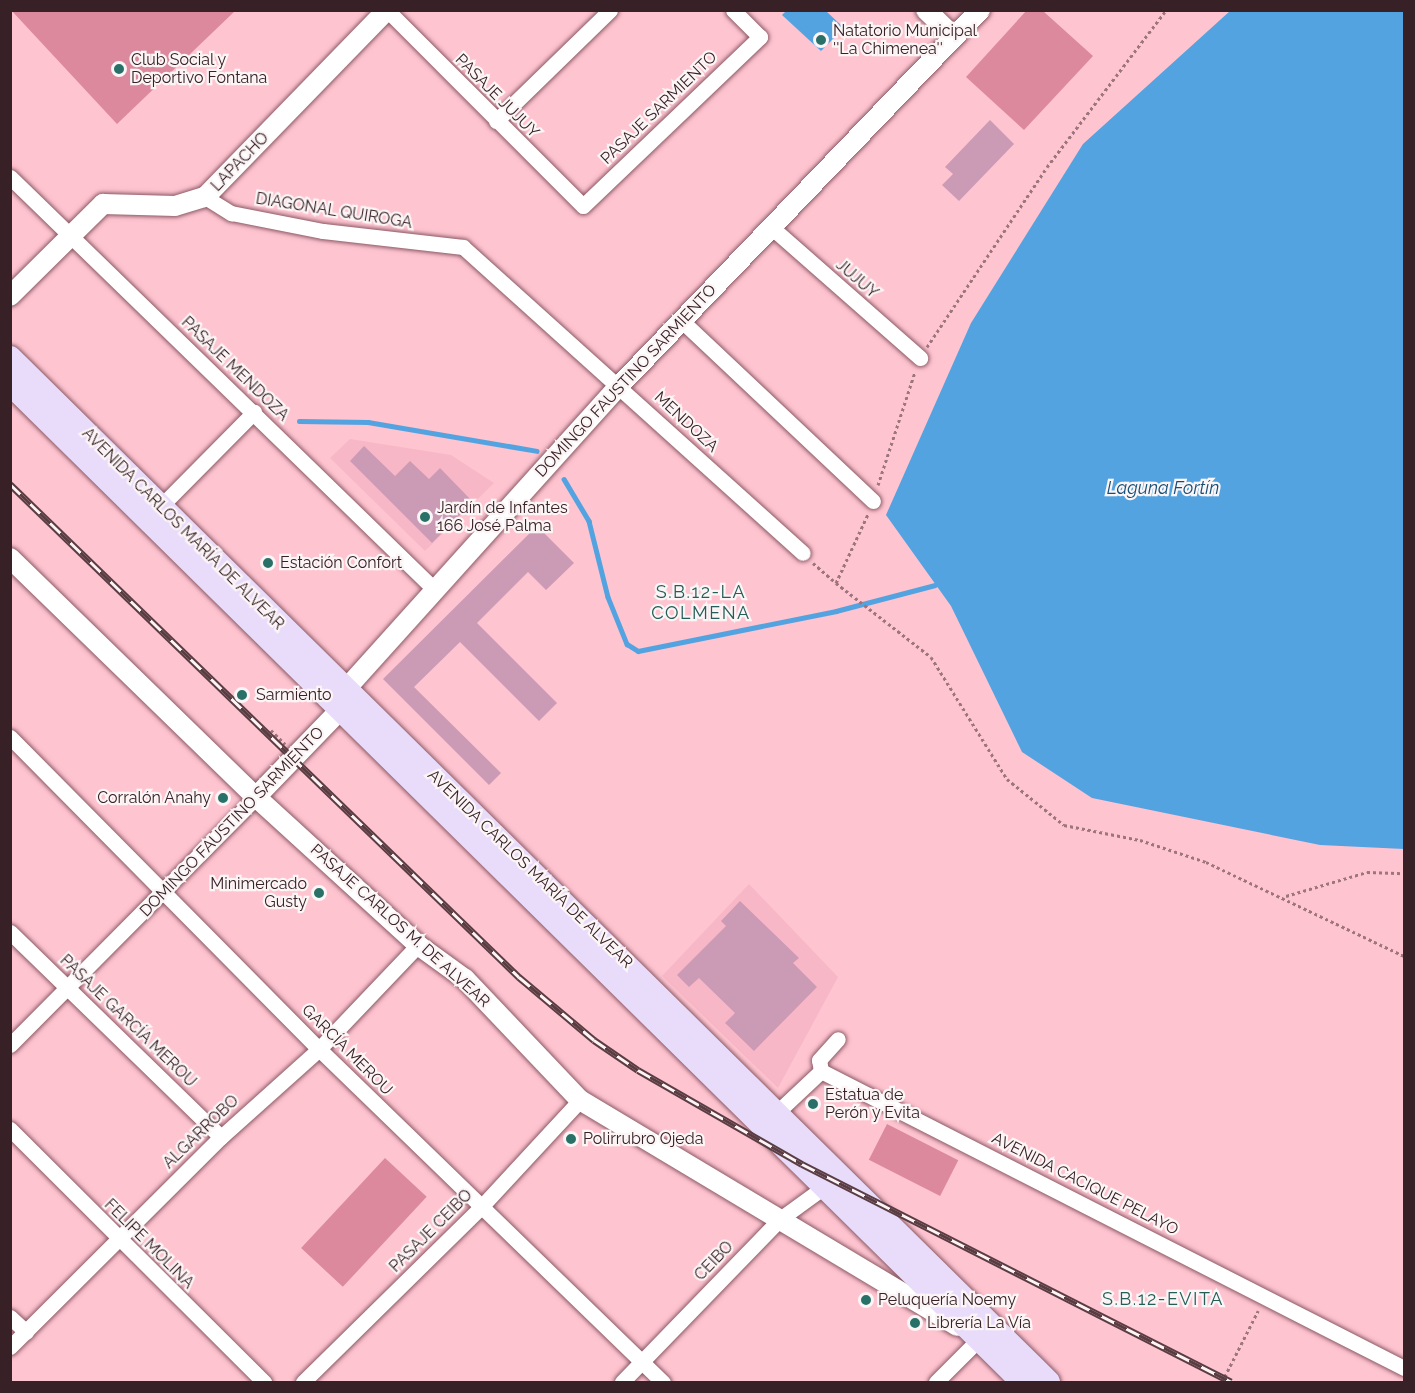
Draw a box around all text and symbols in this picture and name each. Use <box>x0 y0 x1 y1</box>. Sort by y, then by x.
place label: Natatorio Municipal ''La Chimenea'' <box>833 21 977 59</box>
marker: Natatorio Municipal ''La Chimenea'' <box>814 33 828 47</box>
street label: PASAJE SARMIENTO <box>597 48 721 168</box>
place label: Club Social y Deportivo Fontana <box>131 50 267 88</box>
street label: PASAJE JUJUY <box>451 50 543 142</box>
marker: Club Social y Deportivo Fontana <box>112 62 126 76</box>
street label: LAPACHO <box>207 129 273 195</box>
street label: DIAGONAL QUIROGA <box>254 189 414 233</box>
street label: JUJUY <box>832 255 882 303</box>
street label: DOMINGO FAUSTINO SARMIENTO <box>532 281 720 481</box>
street label: PASAJE MENDOZA <box>177 313 293 425</box>
street label: MENDOZA <box>650 388 722 456</box>
street label: AVENIDA CARLOS MARÍA DE ALVEAR <box>77 423 289 635</box>
water label: Laguna Fortín <box>1107 477 1219 499</box>
place label: Jardín de Infantes 166 José Palma <box>437 498 568 536</box>
marker: Jardín de Infantes 166 José Palma <box>418 510 432 524</box>
place label: Estación Confort <box>280 553 402 573</box>
marker: Estación Confort <box>261 556 275 570</box>
district label: S.B.12-LA COLMENA <box>651 582 751 624</box>
place label: Sarmiento <box>256 685 332 705</box>
marker: Sarmiento <box>233 686 251 704</box>
street label: DOMINGO FAUSTINO SARMIENTO <box>136 723 328 921</box>
street label: AVENIDA CARLOS MARÍA DE ALVEAR <box>423 765 637 973</box>
place label: Corralón Anahy <box>97 788 211 808</box>
marker: Corralón Anahy <box>216 791 230 805</box>
street label: PASAJE CARLOS M. DE ALVEAR <box>306 840 494 1012</box>
place label: Minimercado Gusty <box>210 874 307 912</box>
marker: Minimercado Gusty <box>312 886 326 900</box>
street label: PASAJE GARCÍA MEROU <box>56 951 200 1091</box>
street label: GARCÍA MEROU <box>297 1000 397 1100</box>
place label: Estatua de Perón y Evita <box>825 1085 921 1123</box>
street label: ALGARROBO <box>159 1091 243 1173</box>
marker: Estatua de Perón y Evita <box>806 1097 820 1111</box>
street label: AVENIDA CACIQUE PELAYO <box>988 1128 1182 1240</box>
place label: Polirrubro Ojeda <box>583 1129 703 1149</box>
marker: Polirrubro Ojeda <box>564 1132 578 1146</box>
street label: PASAJE CEIBO <box>386 1186 476 1276</box>
street label: FELIPE MOLINA <box>100 1195 198 1293</box>
street label: CEIBO <box>691 1237 737 1285</box>
district label: S.B.12-EVITA <box>1102 1288 1224 1310</box>
place label: Peluquería Noemy <box>878 1290 1016 1310</box>
marker: Peluquería Noemy <box>859 1293 873 1307</box>
place label: Librería La Vía <box>927 1313 1032 1333</box>
marker: Librería La Vía <box>908 1316 922 1330</box>

